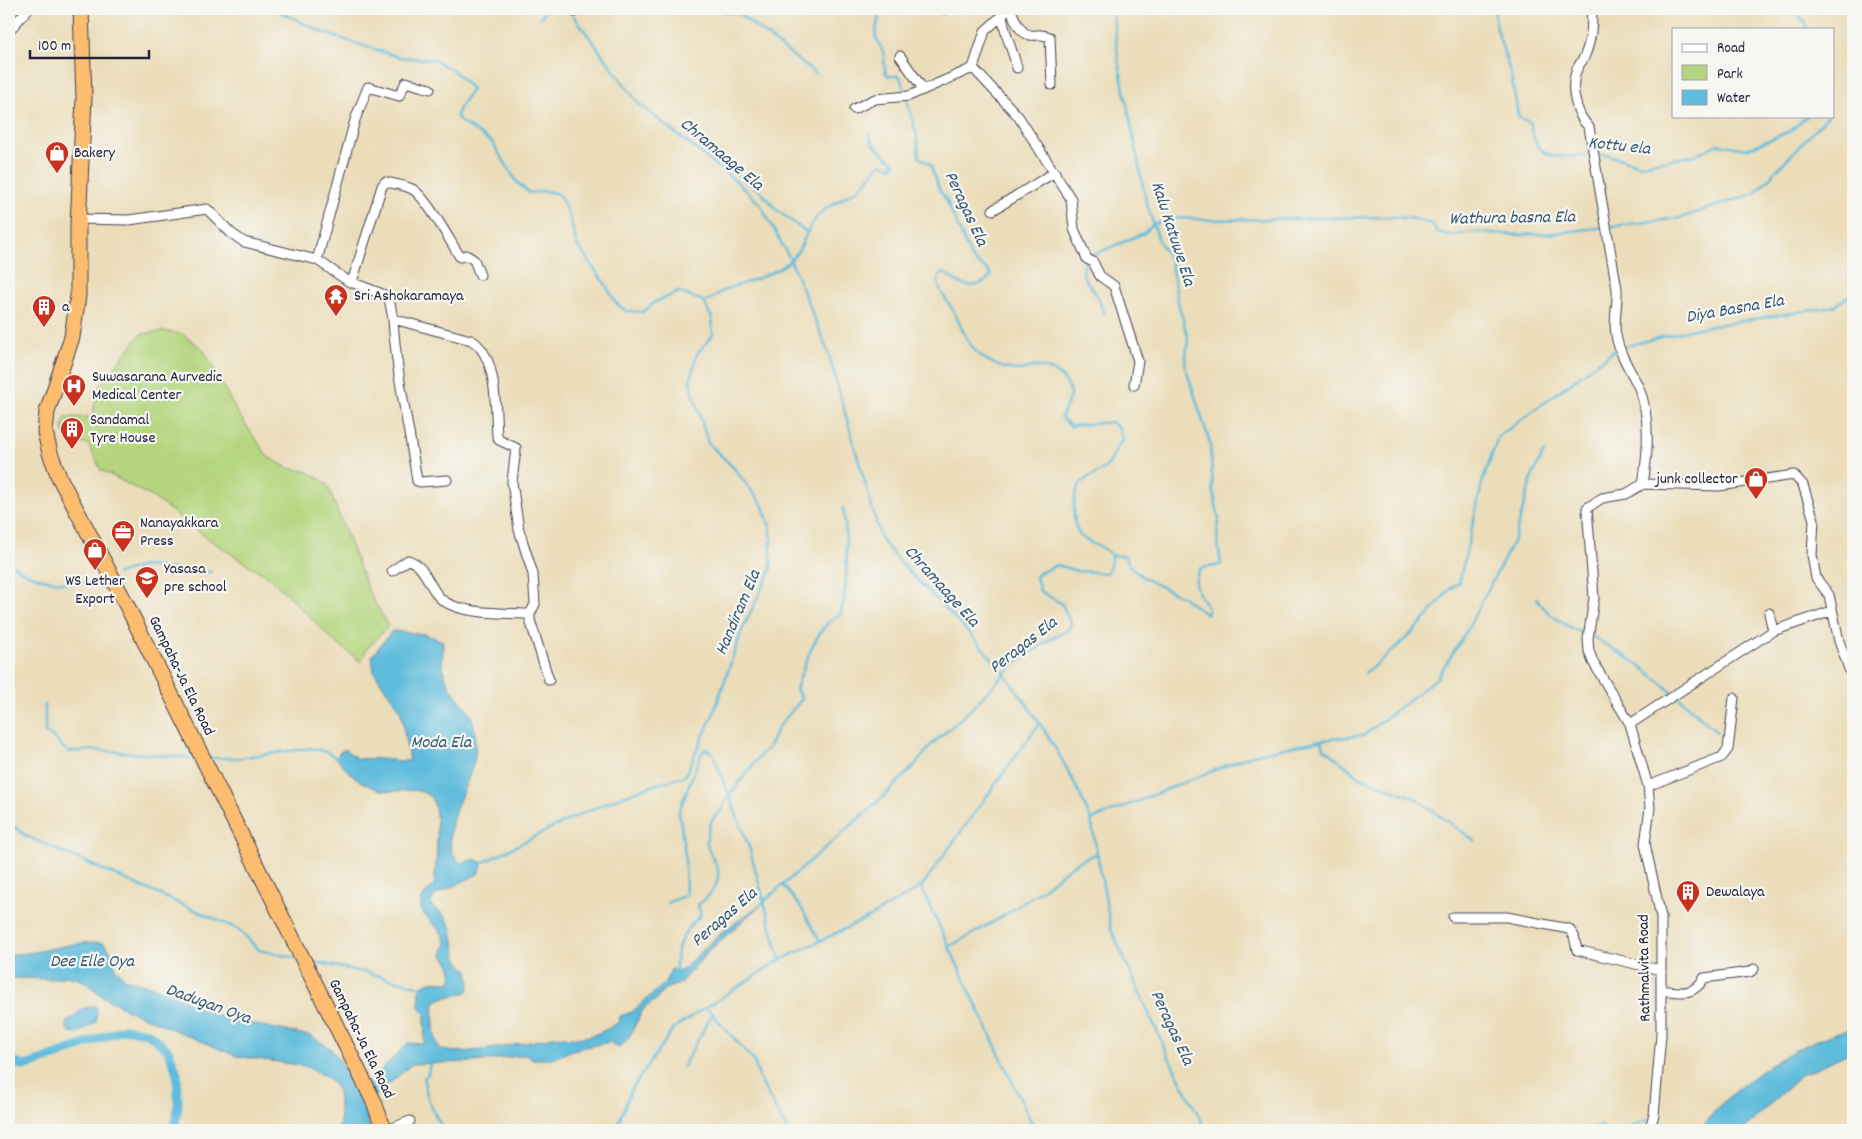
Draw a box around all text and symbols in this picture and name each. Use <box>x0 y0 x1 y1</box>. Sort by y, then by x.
scale bar <box>30 28 149 60</box>
legend <box>1672 28 1834 118</box>
text: 100 m <box>38 36 71 58</box>
text: Road <box>1717 38 1745 60</box>
text: Park <box>1717 64 1743 86</box>
text: Water <box>1717 88 1751 110</box>
water label: Chramaage Ela <box>674 113 769 198</box>
water label: Kottu ela <box>1587 131 1653 163</box>
shop icon: Bakery <box>44 140 70 174</box>
place label: Bakery <box>74 142 116 165</box>
water label: Peragas Ela <box>937 167 994 252</box>
water label: Kalu Katuwe Ela <box>1143 178 1201 291</box>
water label: Wathura basna Ela <box>1449 205 1577 233</box>
temple icon: Sri Ashokaramaya <box>323 283 349 317</box>
place label: Sri Ashokaramaya <box>354 285 464 308</box>
water label: Diya Basna Ela <box>1684 289 1787 331</box>
building icon: a <box>31 294 57 328</box>
place label: a <box>62 296 70 319</box>
place label: Suwasarana Aurvedic Medical Center <box>92 366 222 407</box>
hospital icon: Suwasarana Aurvedic Medical Center <box>61 373 87 407</box>
place label: Sandamal Tyre House <box>90 409 156 450</box>
building icon: Sandamal Tyre House <box>59 416 85 450</box>
shop icon: junk collector <box>1743 466 1769 500</box>
place label: junk collector <box>1654 468 1738 491</box>
place label: Nanayakkara Press <box>140 512 219 553</box>
office icon: Nanayakkara Press <box>110 519 136 553</box>
shop icon: WS Lether Export <box>82 537 108 571</box>
water label: Chramaage Ela <box>897 541 986 635</box>
place label: Yasasa pre school <box>164 558 227 599</box>
school or university icon: Yasasa pre school <box>134 565 160 599</box>
water label: Handiram Ela <box>710 565 769 659</box>
place label: WS Lether Export <box>65 570 125 611</box>
water label: Peragas Ela <box>985 611 1064 681</box>
street label: Gampaha-Ja Ela Road <box>142 612 220 740</box>
water label: Moda Ela <box>411 731 473 756</box>
building icon: Dewalaya <box>1675 879 1701 913</box>
water label: Peragas Ela <box>687 881 765 954</box>
place label: Dewalaya <box>1706 881 1765 904</box>
street label: Rathmalvita Road <box>1633 914 1657 1022</box>
water label: Dee Elle Oya <box>50 950 136 975</box>
street label: Gampaha-Ja Ela Road <box>322 975 400 1103</box>
water label: Dadugan Oya <box>162 978 255 1032</box>
water label: Peragas Ela <box>1143 986 1200 1071</box>

